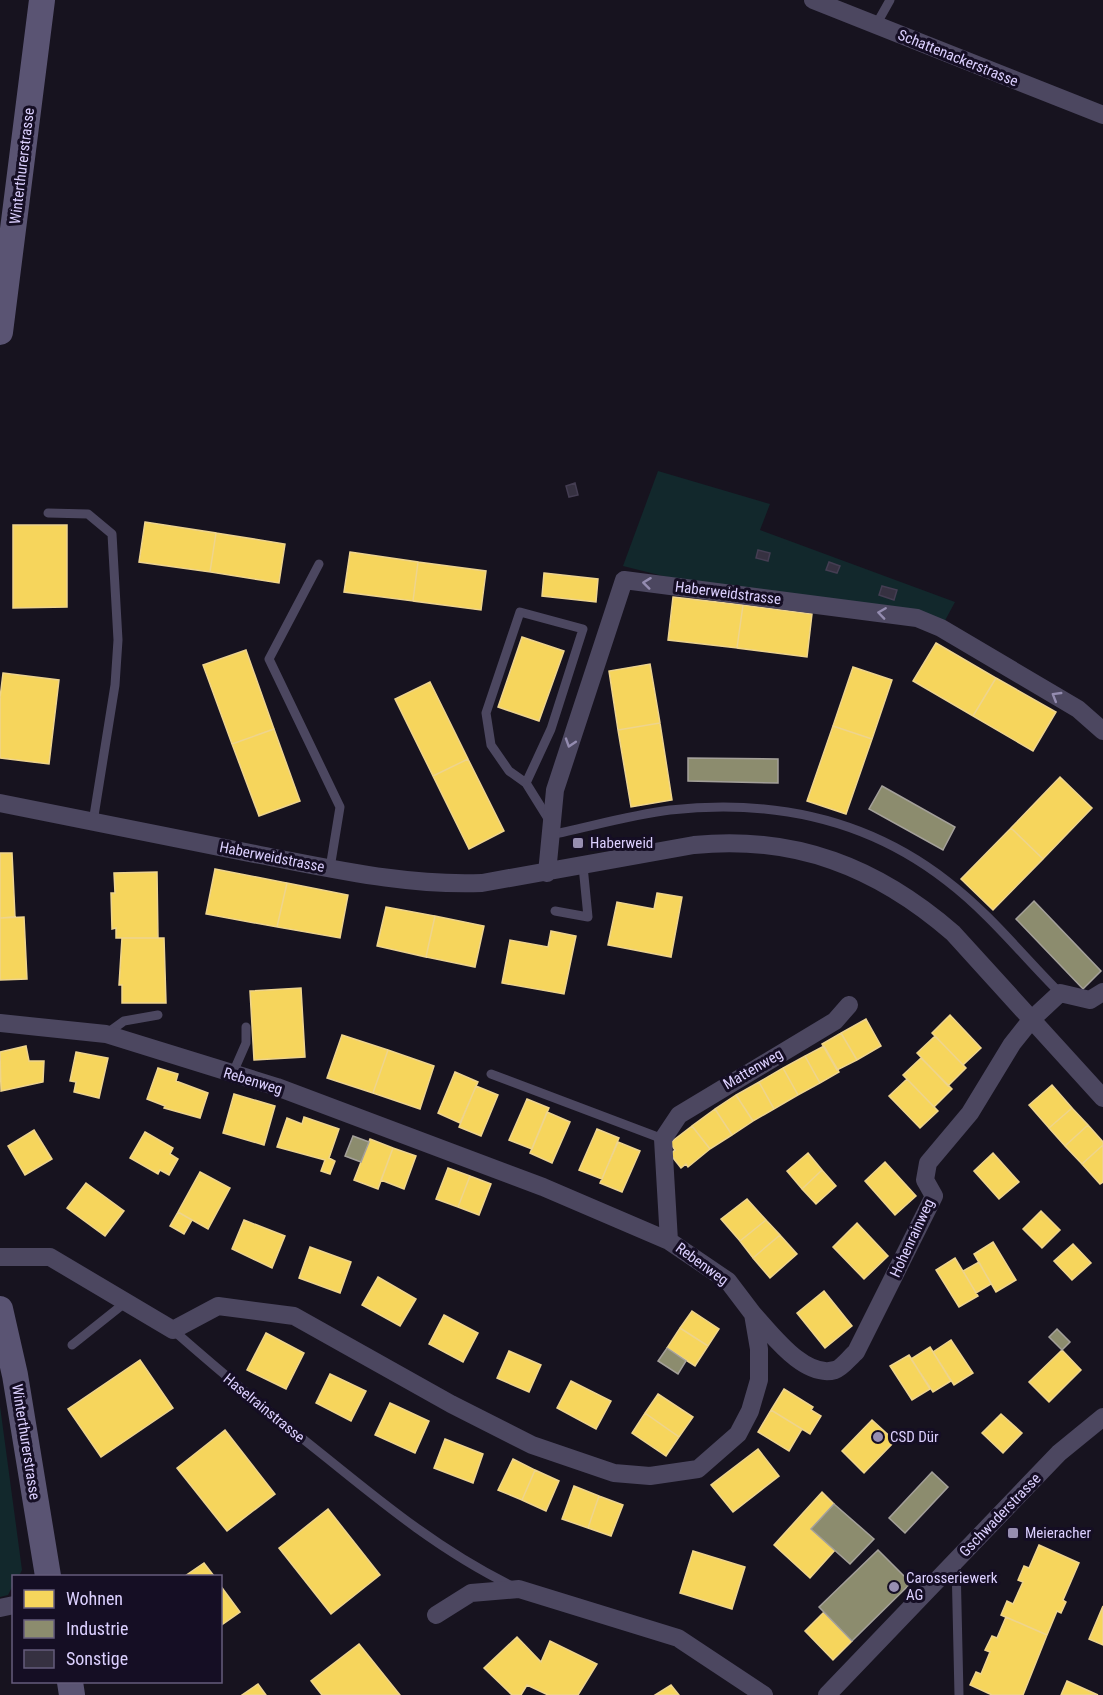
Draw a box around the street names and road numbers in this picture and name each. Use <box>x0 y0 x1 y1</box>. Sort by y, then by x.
street label: Schattenackerstrasse <box>895 26 1021 90</box>
street label: Winterthurerstrasse <box>6 107 38 225</box>
street label: Haberweidstrasse <box>674 578 782 608</box>
street label: Haberweidstrasse <box>218 838 326 876</box>
street label: Mattenweg <box>720 1045 786 1093</box>
street label: Rebenweg <box>221 1063 285 1099</box>
street label: Hohenrainweg <box>886 1196 938 1280</box>
street label: Rebenweg <box>672 1239 732 1289</box>
street label: Haselrainstrasse <box>220 1370 308 1446</box>
street label: Winterthurerstrasse <box>8 1383 44 1501</box>
street label: Gschwaderstrasse <box>956 1469 1044 1561</box>

